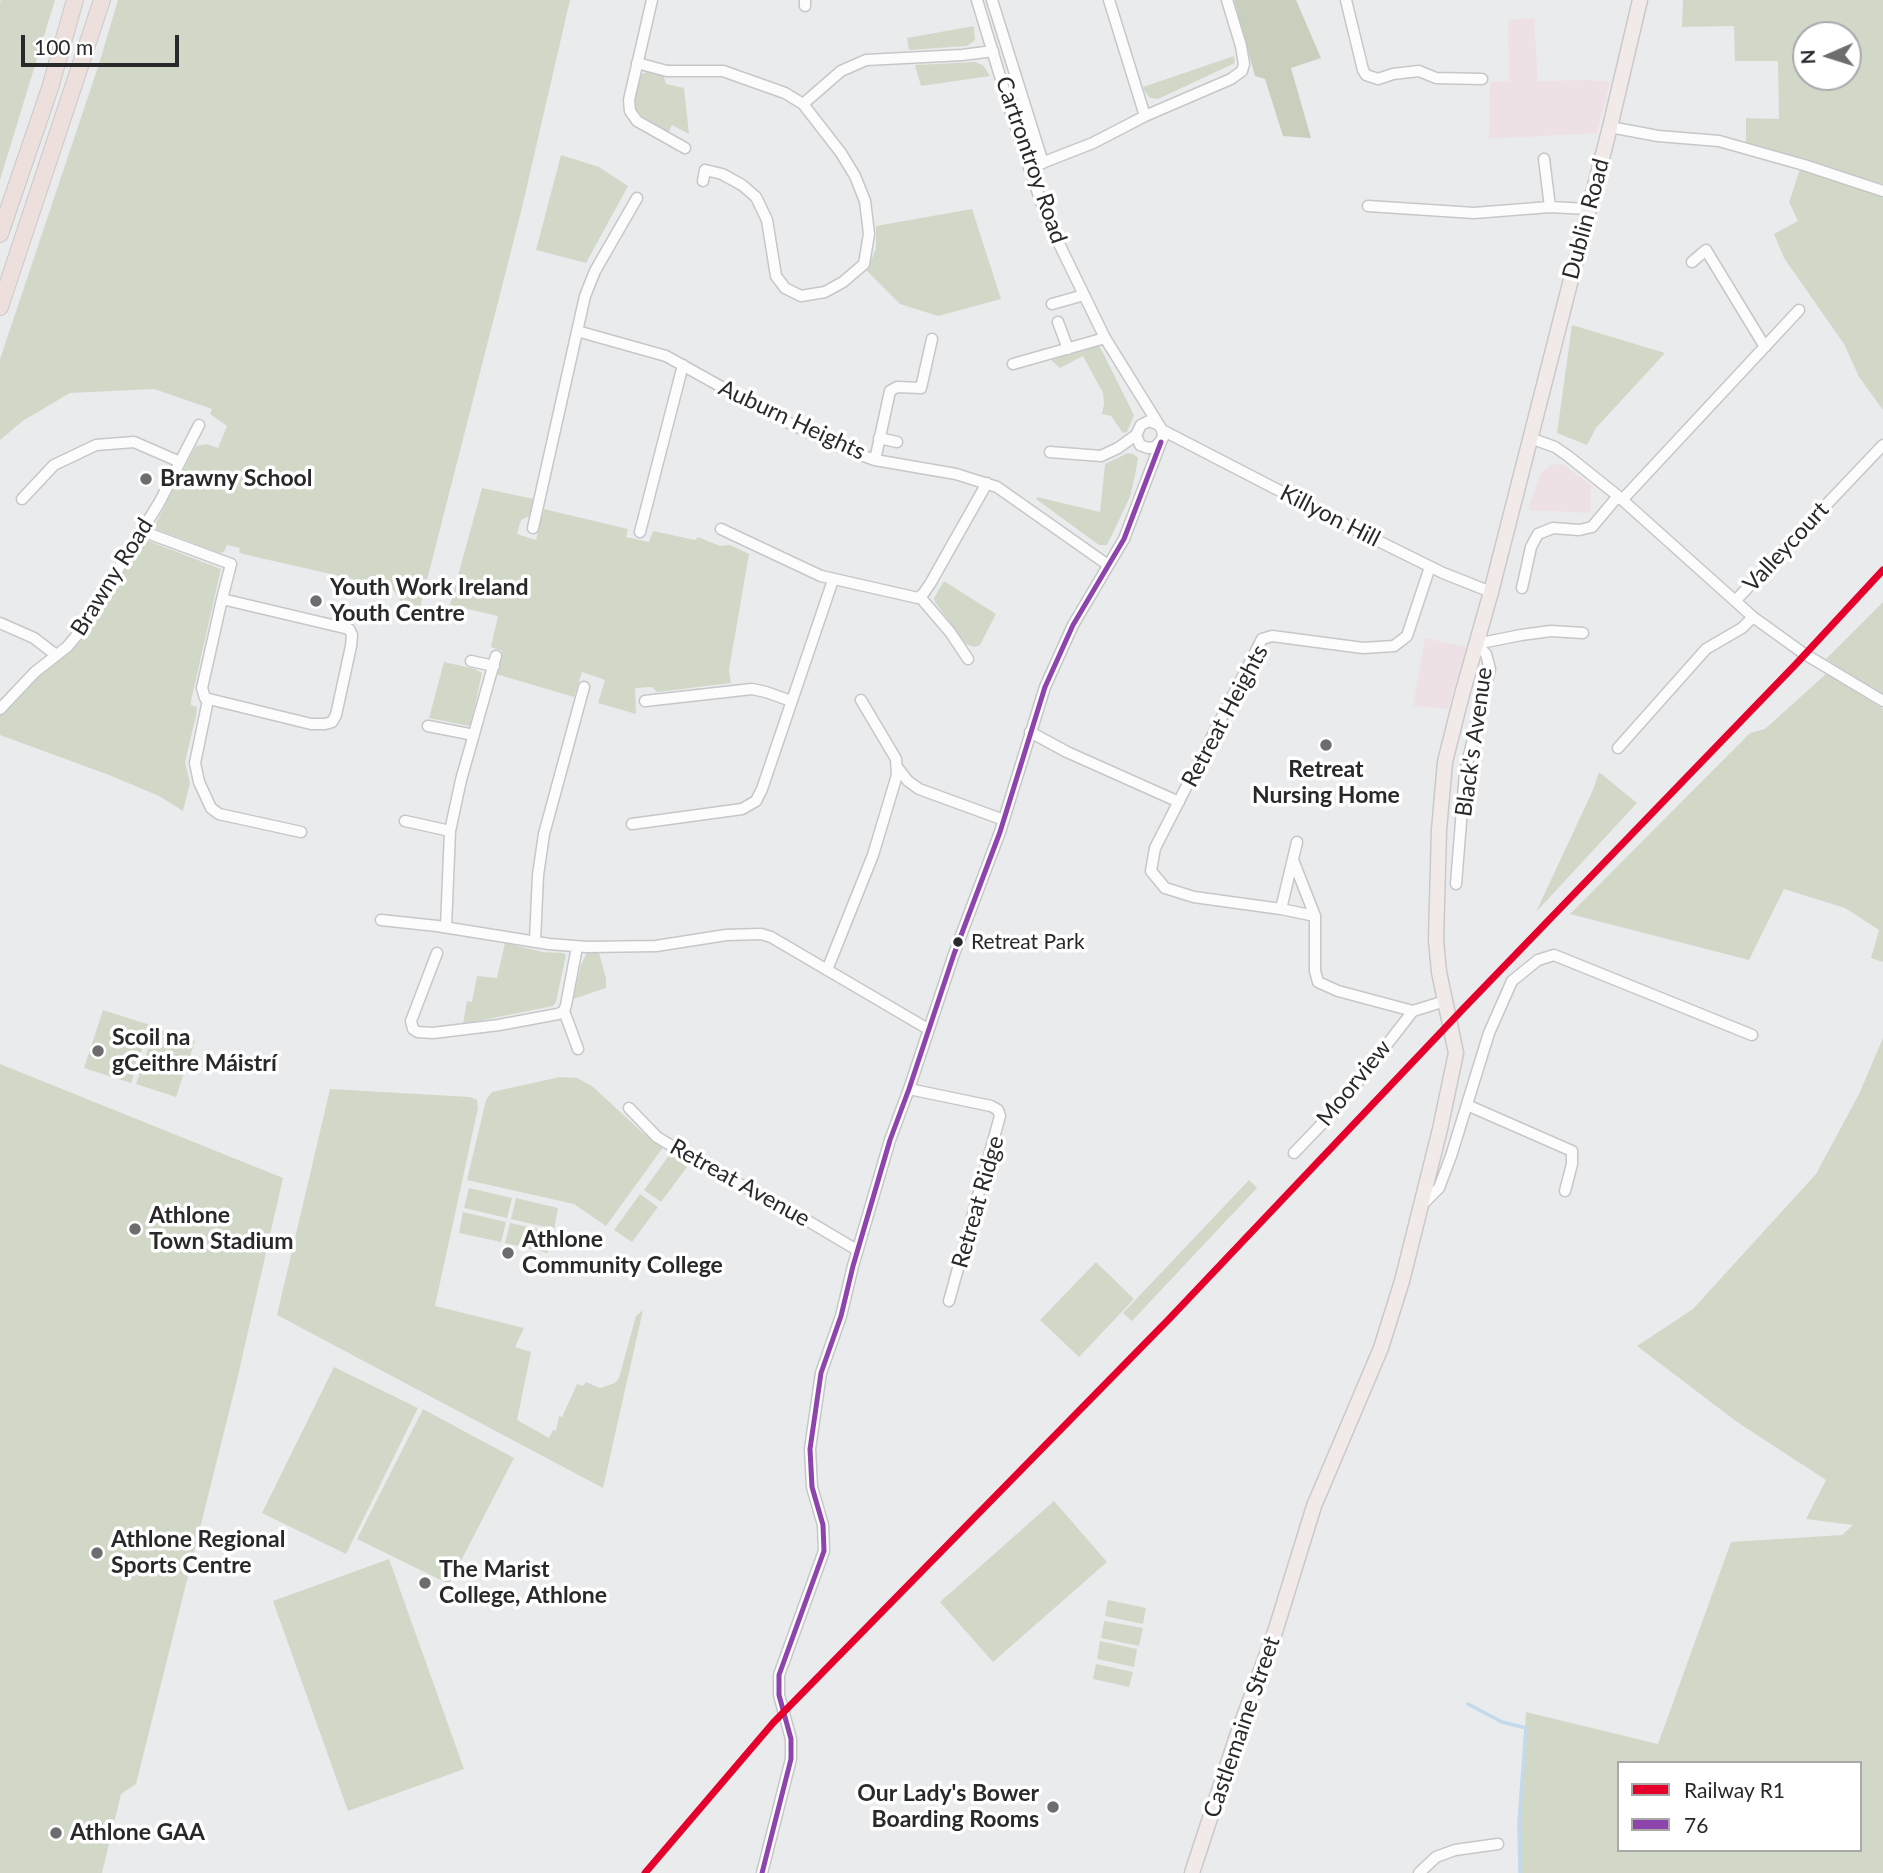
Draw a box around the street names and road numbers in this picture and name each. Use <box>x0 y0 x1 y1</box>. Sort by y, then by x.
street label: Cartrontroy Road <box>990 73 1072 247</box>
street label: Dublin Road <box>1557 156 1615 282</box>
street label: Auburn Heights <box>714 374 870 466</box>
street label: Killyon Hill <box>1275 479 1385 553</box>
street label: Valleycourt <box>1737 496 1835 598</box>
street label: Brawny Road <box>65 513 159 641</box>
street label: Retreat Heights <box>1176 640 1274 792</box>
street label: Black's Avenue <box>1450 665 1498 819</box>
street label: Moorview <box>1311 1034 1397 1132</box>
street label: Retreat Avenue <box>665 1133 815 1233</box>
street label: Retreat Ridge <box>946 1133 1010 1271</box>
street label: Castlemaine Street <box>1198 1633 1286 1821</box>

